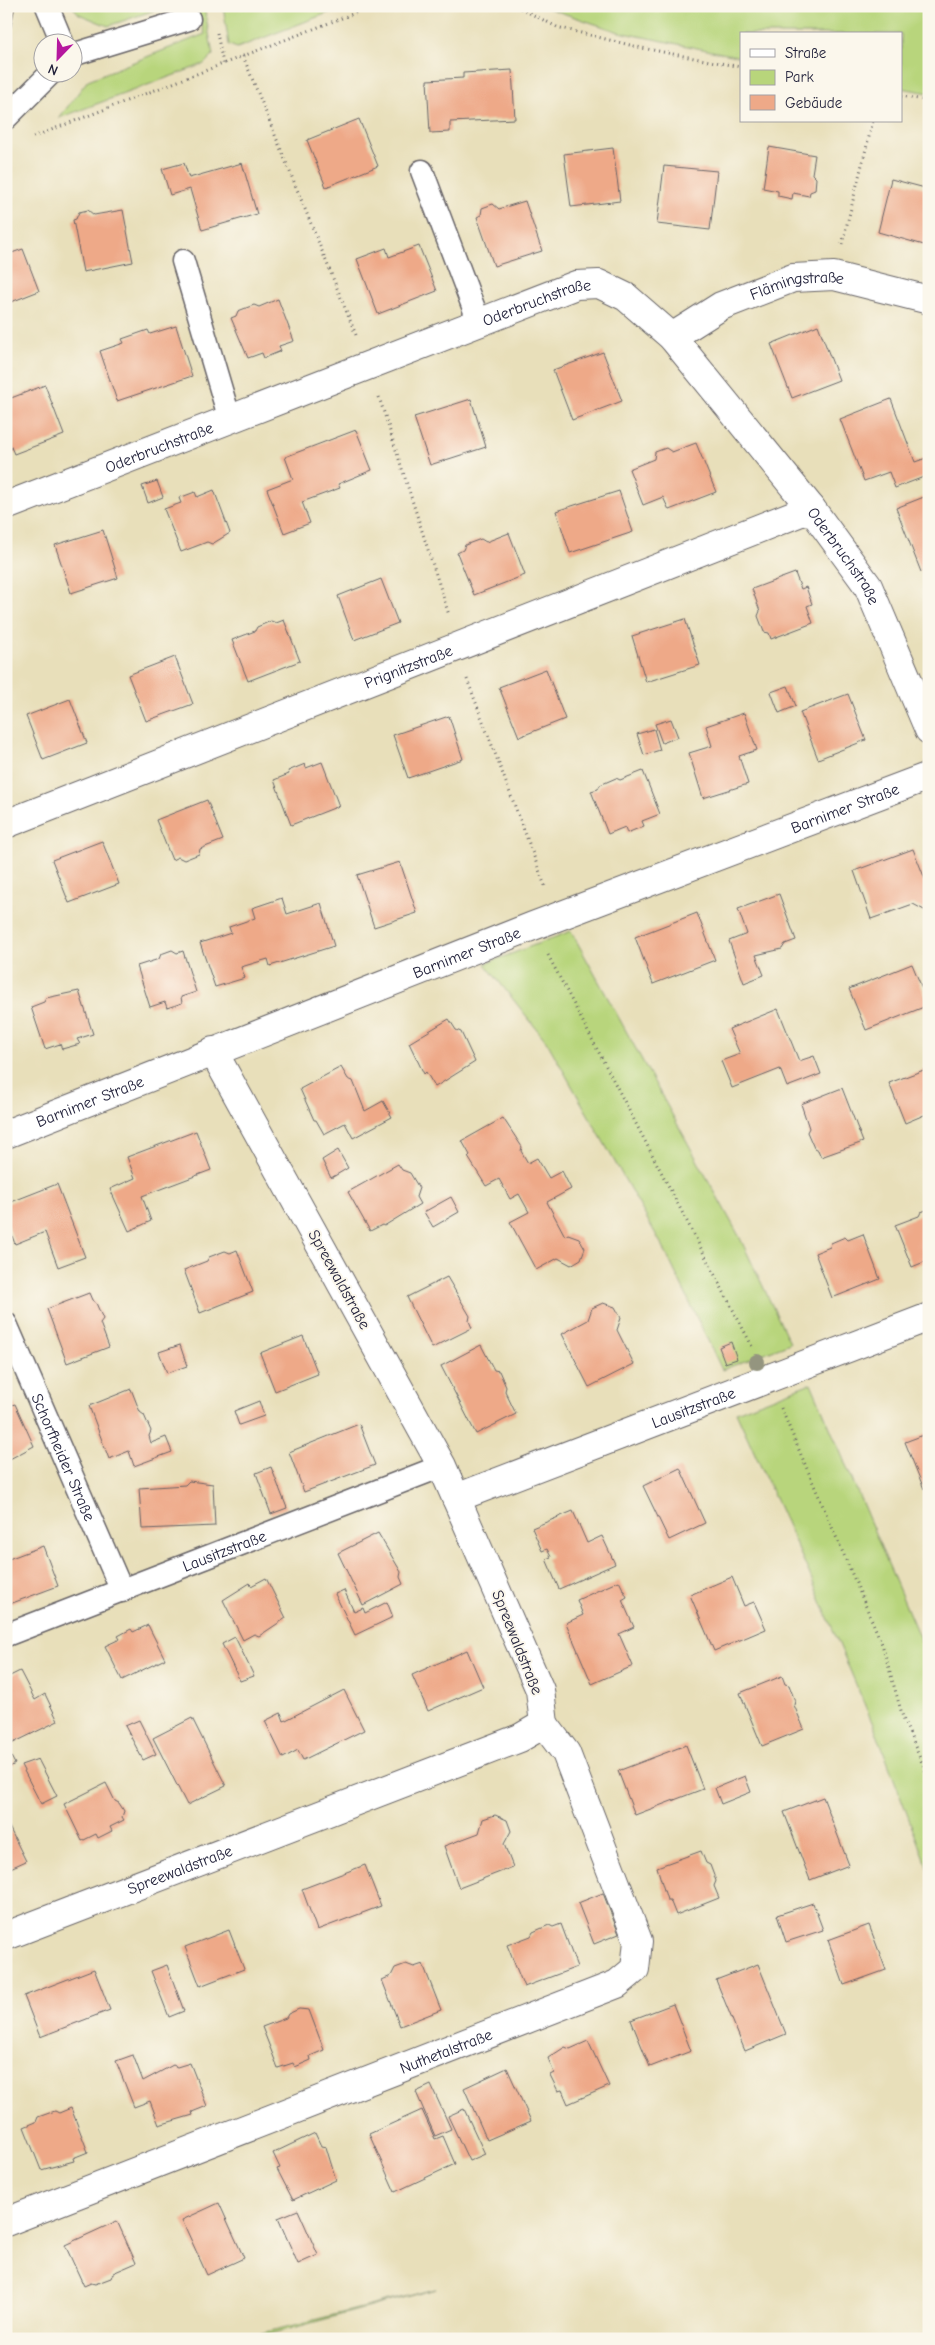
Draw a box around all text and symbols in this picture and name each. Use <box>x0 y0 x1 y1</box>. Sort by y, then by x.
north arrow <box>32 32 82 82</box>
legend <box>740 32 902 122</box>
text: Straße <box>785 44 827 62</box>
text: N <box>46 60 61 79</box>
text: Park <box>785 68 814 86</box>
text: Gebäude <box>785 94 843 112</box>
street label: Flämingstraße <box>747 268 846 304</box>
street label: Oderbruchstraße <box>480 276 591 330</box>
street label: Oderbruchstraße <box>103 419 216 477</box>
street label: Oderbruchstraße <box>804 504 883 607</box>
street label: Prignitzstraße <box>362 642 455 693</box>
street label: Barnimer Straße <box>789 780 902 837</box>
street label: Barnimer Straße <box>410 924 523 983</box>
street label: Barnimer Straße <box>34 1073 147 1131</box>
street label: Spreewaldstraße <box>304 1227 374 1332</box>
street label: Lausitzstraße <box>649 1384 738 1432</box>
street label: Schorfheider Straße <box>27 1391 98 1524</box>
street label: Lausitzstraße <box>180 1527 269 1576</box>
street label: Spreewaldstraße <box>488 1588 546 1697</box>
street label: Spreewaldstraße <box>125 1842 235 1898</box>
street label: Nuthetalstraße <box>397 2025 495 2078</box>

